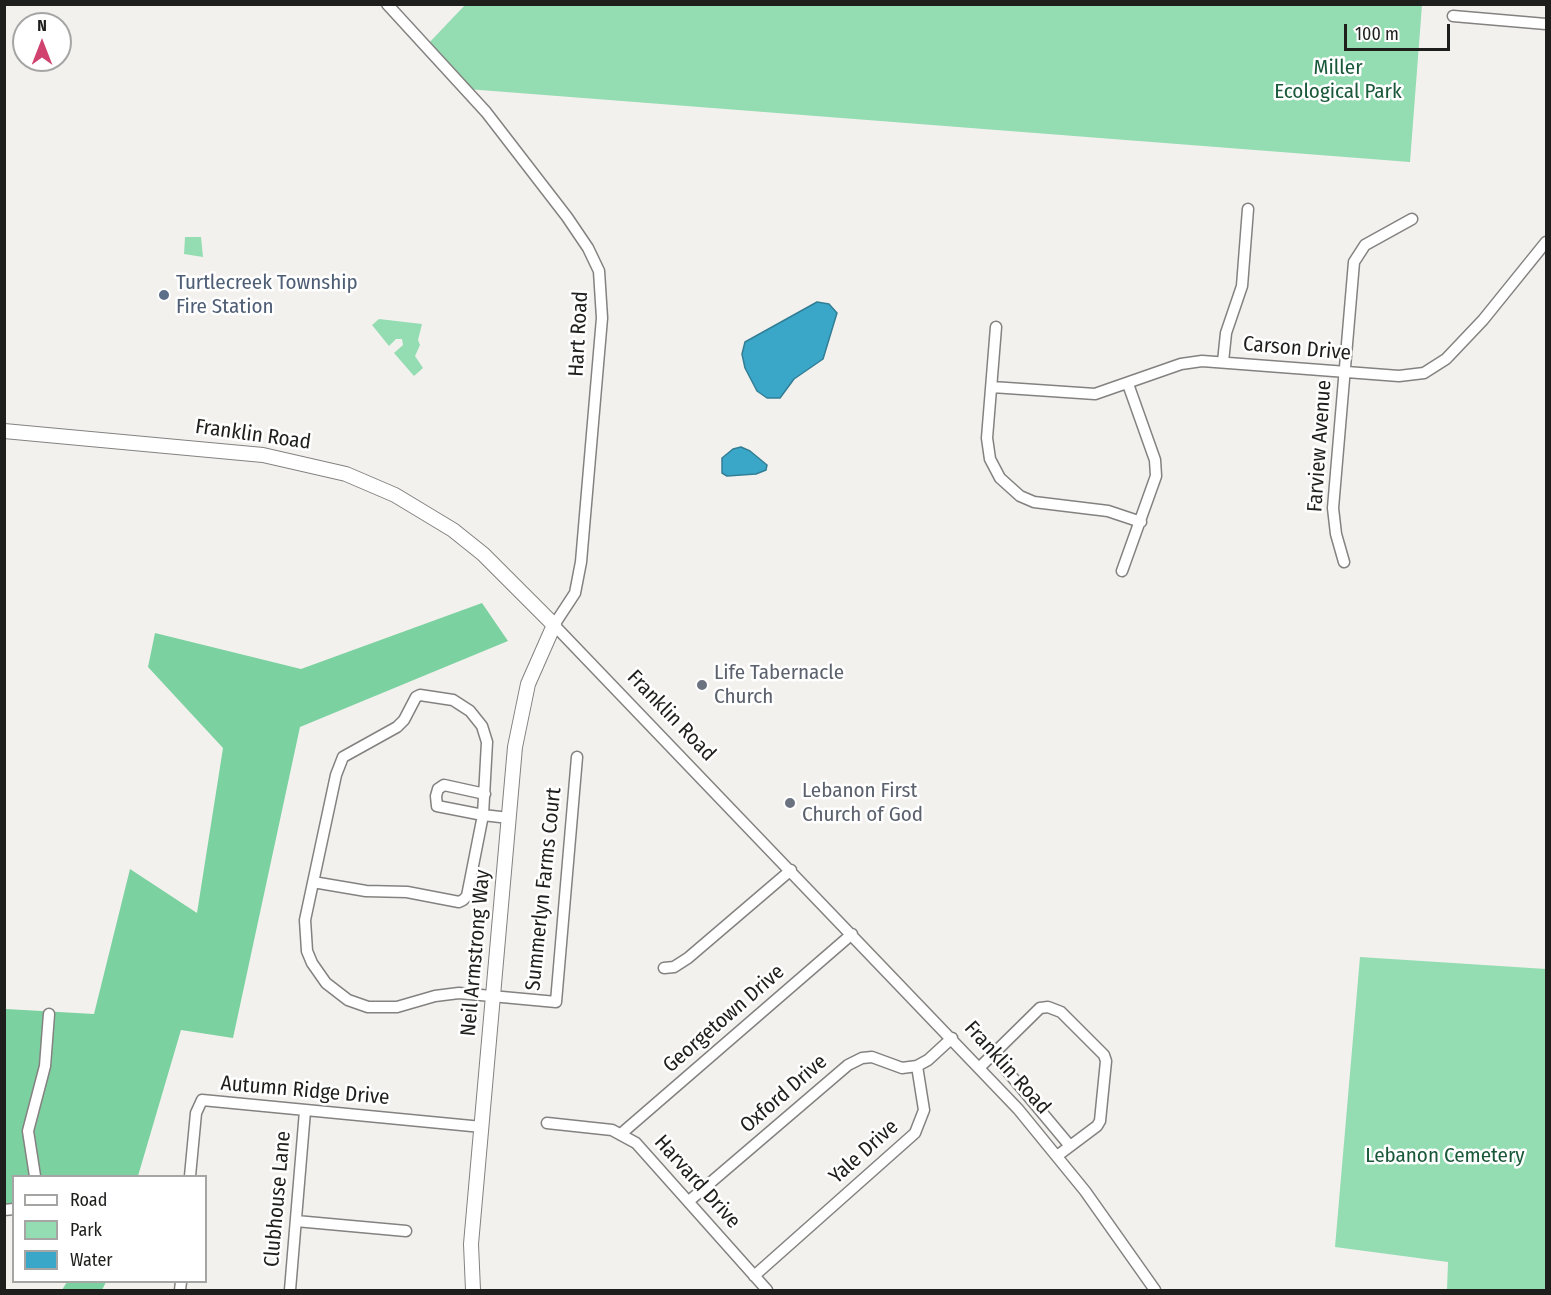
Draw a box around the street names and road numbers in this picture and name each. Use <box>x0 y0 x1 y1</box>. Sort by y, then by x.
street label: Hart Road <box>564 291 594 377</box>
street label: Carson Drive <box>1242 332 1352 366</box>
street label: Farview Avenue <box>1303 379 1337 513</box>
street label: Franklin Road <box>193 414 313 456</box>
street label: Franklin Road <box>621 665 721 767</box>
street label: Summerlyn Farms Court <box>521 786 567 992</box>
street label: Neil Armstrong Way <box>456 869 496 1037</box>
street label: Georgetown Drive <box>658 960 790 1078</box>
street label: Franklin Road <box>959 1016 1055 1120</box>
street label: Oxford Drive <box>735 1049 833 1139</box>
street label: Autumn Ridge Drive <box>220 1071 390 1111</box>
street label: Yale Drive <box>824 1115 904 1189</box>
street label: Clubhouse Lane <box>260 1130 296 1268</box>
street label: Harvard Drive <box>648 1130 746 1234</box>

